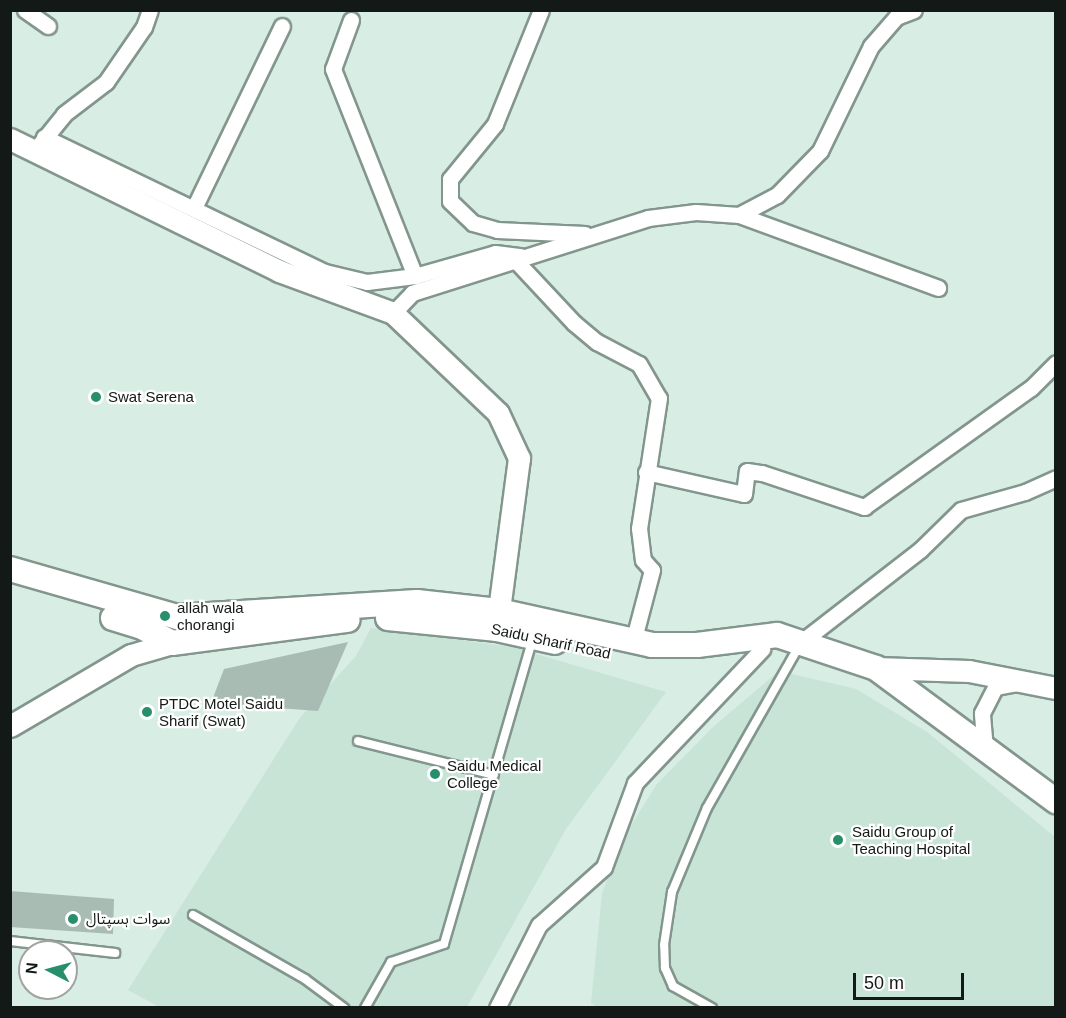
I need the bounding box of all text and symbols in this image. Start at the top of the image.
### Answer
place label: Swat Serena [108,388,194,406]
marker: Swat Serena [89,390,103,404]
place label: allah wala chorangi [177,598,244,633]
marker: allah wala chorangi [158,609,172,623]
street label: Saidu Sharif Road [490,620,612,662]
place label: PTDC Motel Saidu Sharif (Swat) [159,694,283,729]
marker: PTDC Motel Saidu Sharif (Swat) [140,705,154,719]
place label: Saidu Medical College [447,756,541,791]
marker: Saidu Medical College [428,767,442,781]
place label: Saidu Group of Teaching Hospital [852,822,970,857]
marker: Saidu Group of Teaching Hospital [829,831,847,849]
marker: سوات ہسپتال [64,910,82,928]
place label: سوات ہسپتال [86,910,170,928]
north arrow [18,940,78,1000]
scale bar [856,961,967,999]
text: N [23,962,41,975]
text: 50 m [864,973,904,993]

